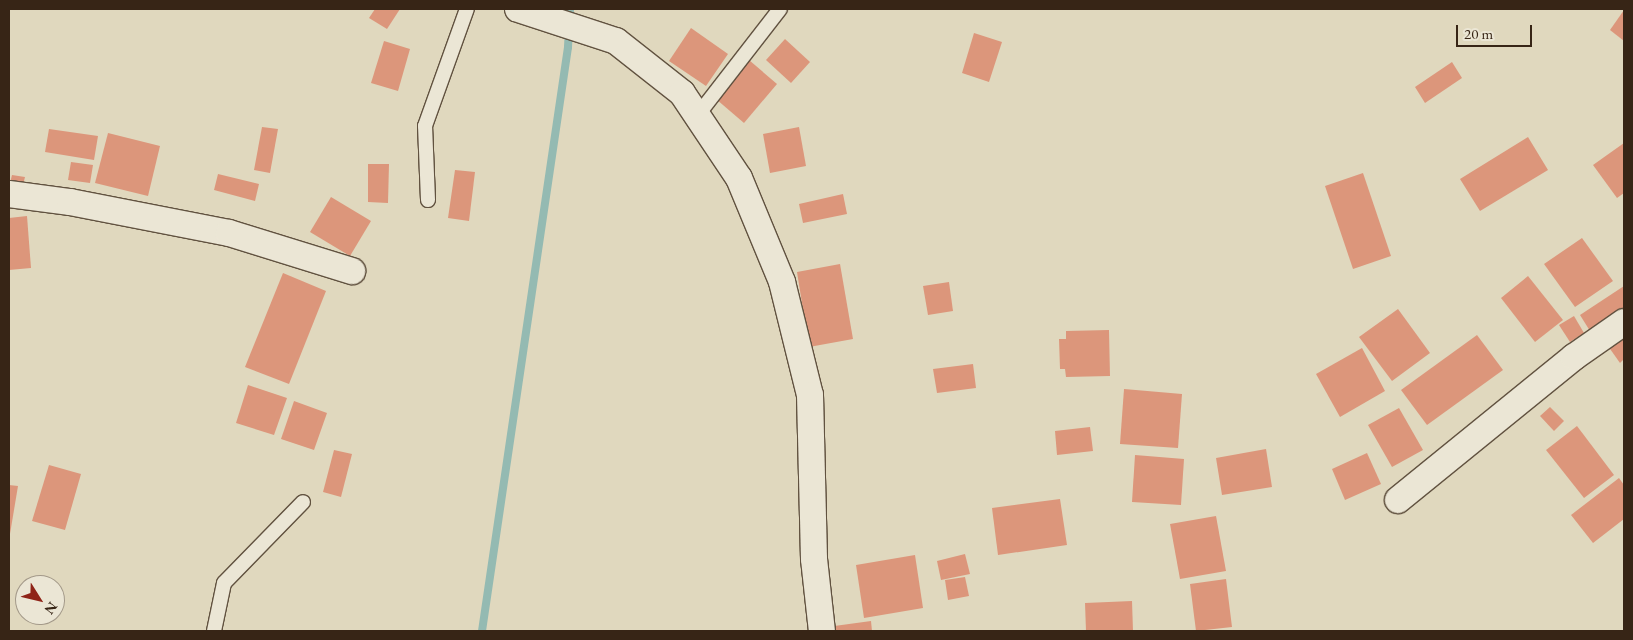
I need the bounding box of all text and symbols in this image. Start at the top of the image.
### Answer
scale bar [1458,15,1534,47]
text: 20 m [1464,24,1493,43]
north arrow [15,575,65,625]
text: N [41,598,62,618]

